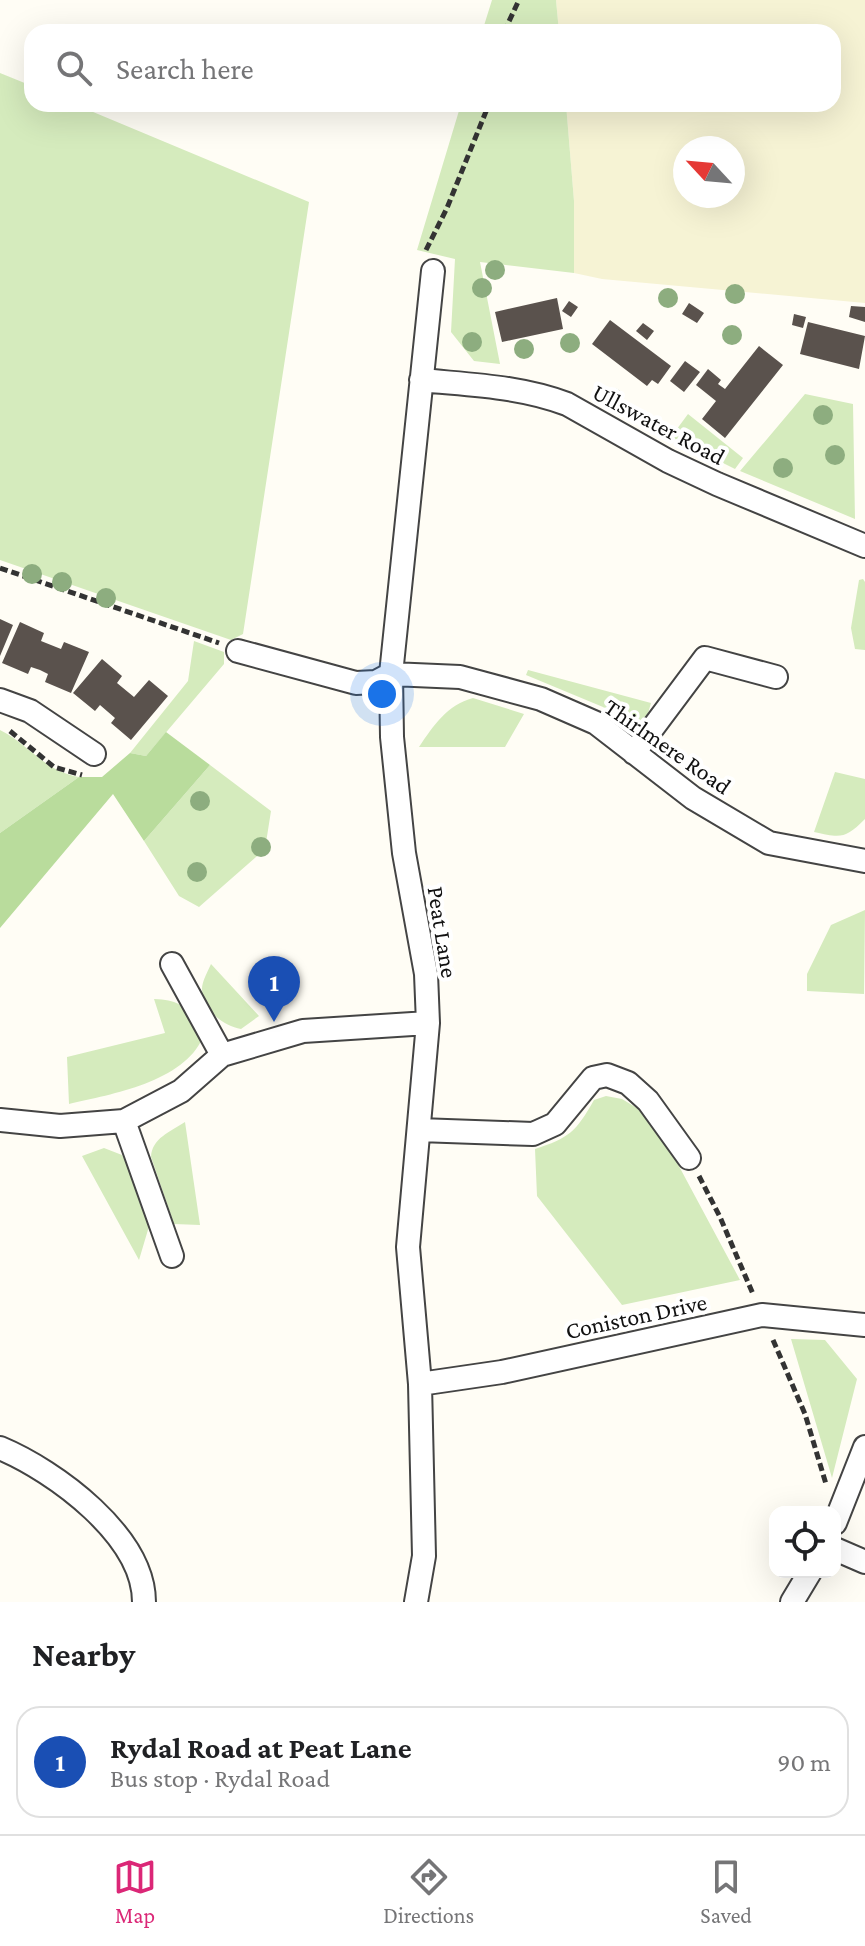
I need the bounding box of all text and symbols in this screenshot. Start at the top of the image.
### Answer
search box [24,24,841,112]
icon: search [52,46,96,90]
text: Search here [116,52,254,85]
north arrow [673,136,745,208]
street label: Ullswater Road [588,378,730,470]
your location [362,674,402,714]
street label: Thirlmere Road [599,692,737,800]
street label: Peat Lane [422,884,464,980]
pin: 1 [248,956,300,1022]
street label: Coniston Drive [563,1288,709,1344]
map controls [769,1506,841,1578]
button: locate [769,1506,841,1578]
text: Nearby [32,1636,135,1673]
text: Rydal Road at Peat Lane [110,1731,412,1764]
text: 1 [55,1748,65,1777]
text: 90 m [777,1748,831,1777]
text: Bus stop · Rydal Road [110,1764,330,1793]
tab: Map [113,1855,157,1928]
tab: Directions [383,1855,474,1928]
tab: Saved [700,1855,752,1928]

